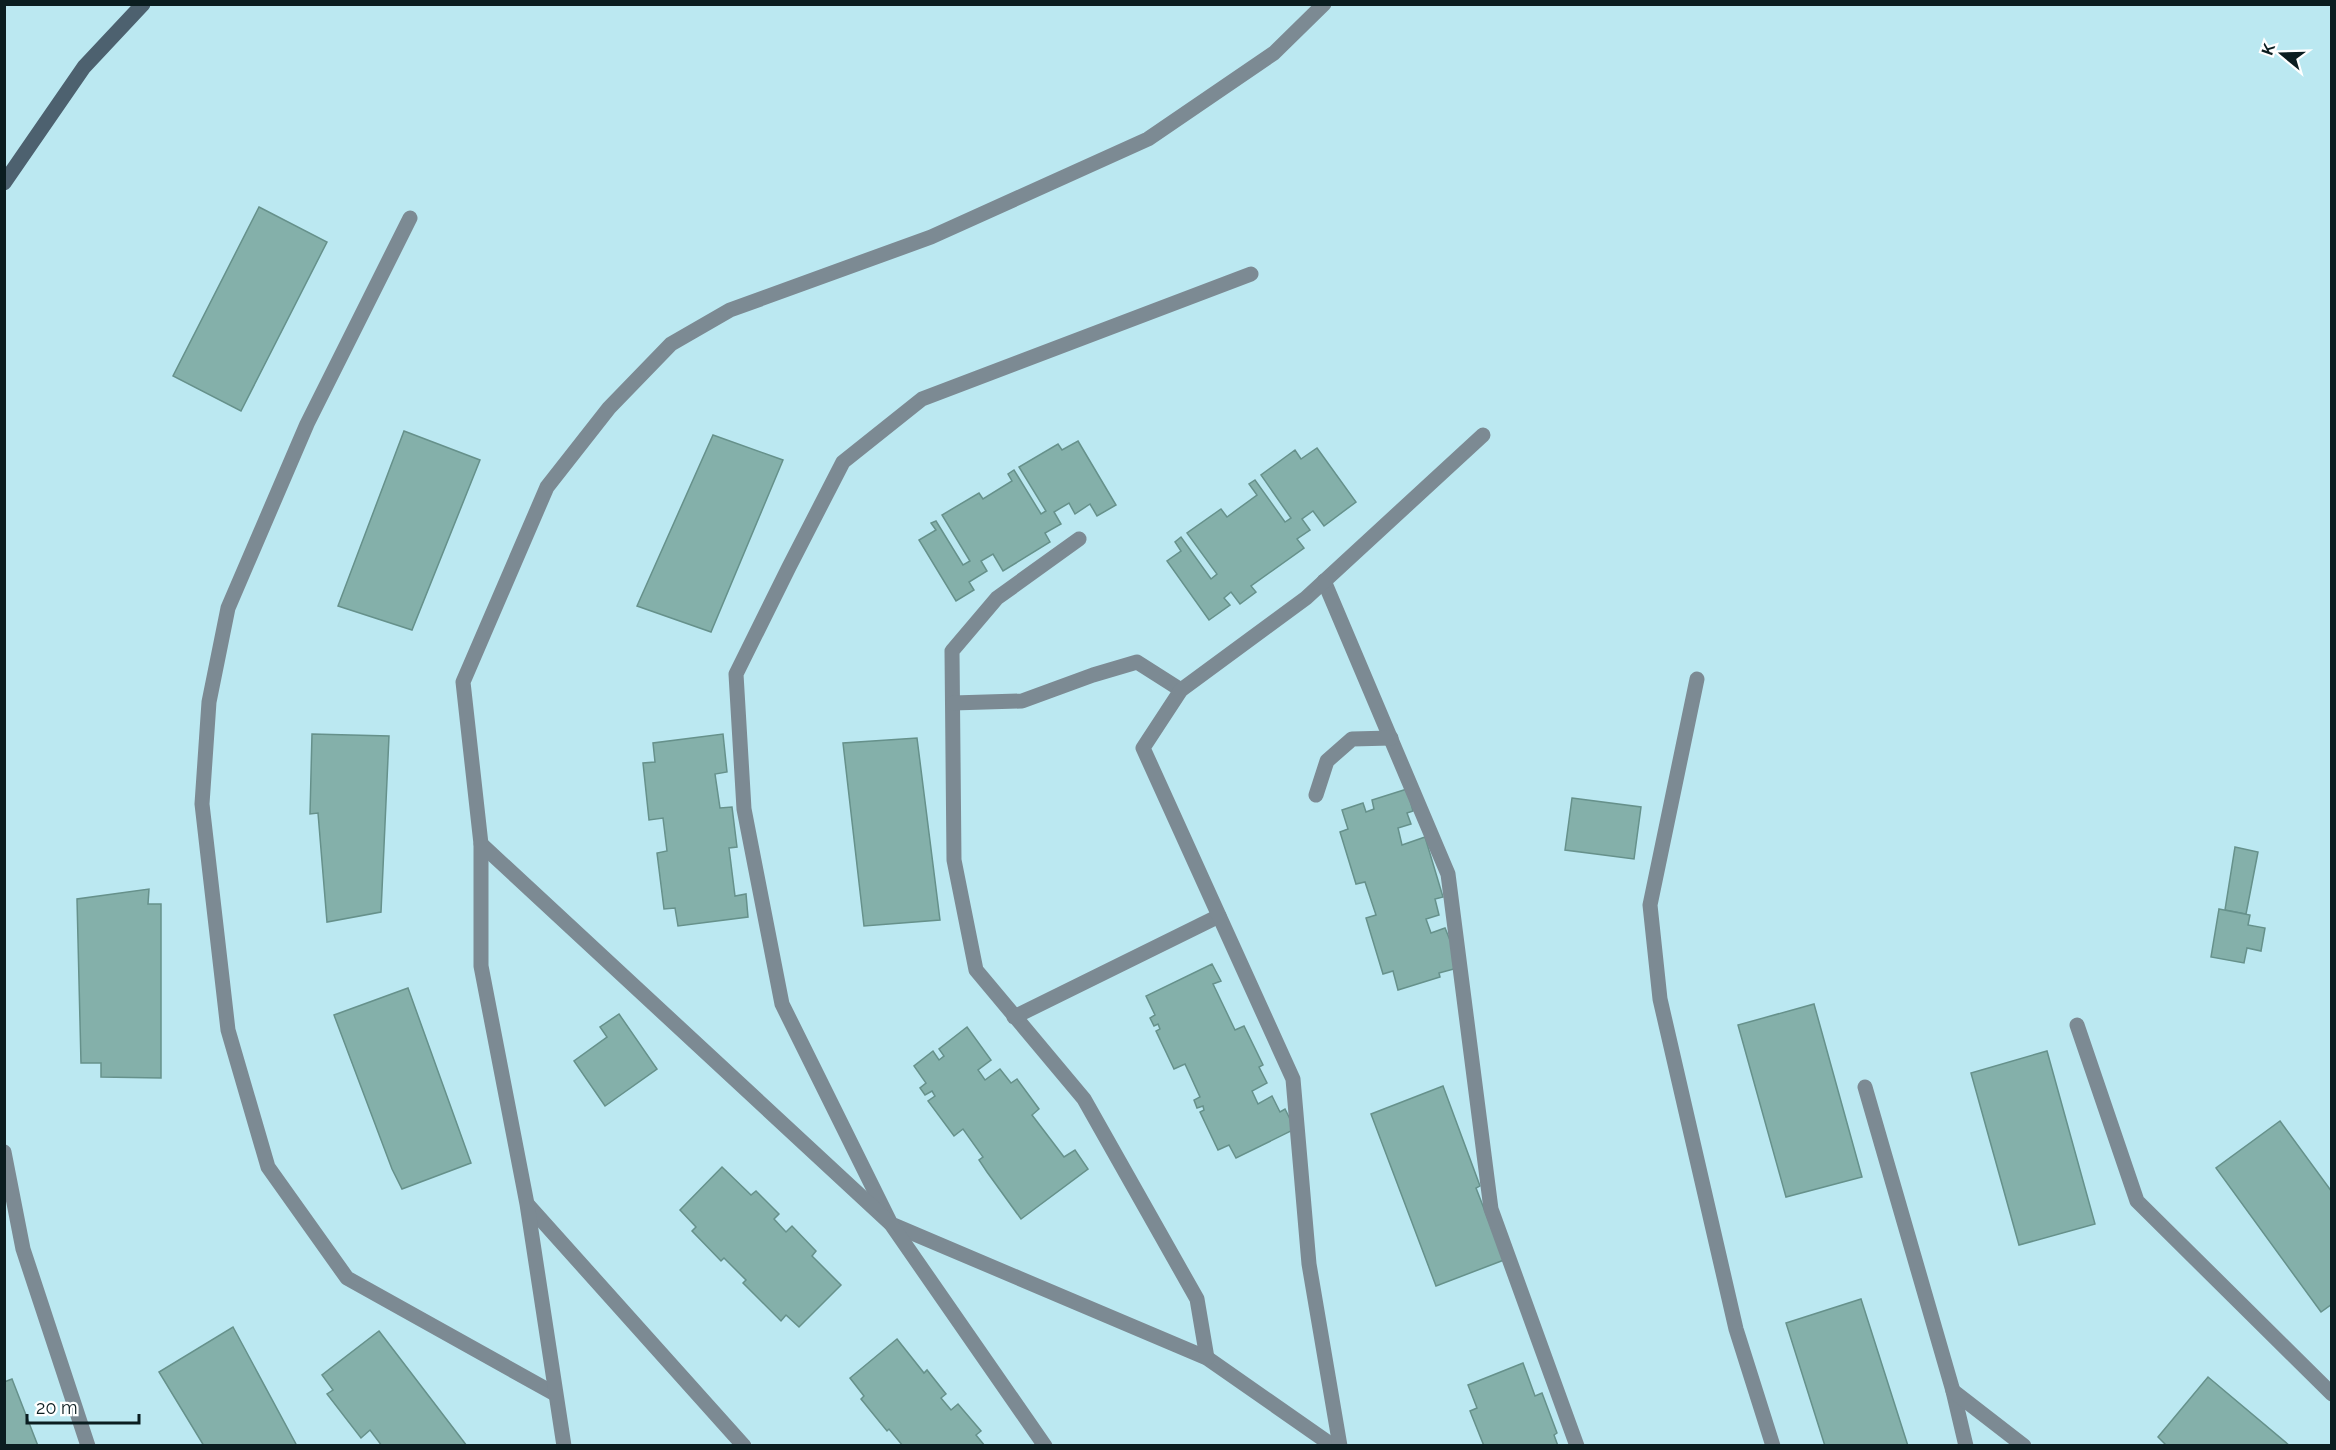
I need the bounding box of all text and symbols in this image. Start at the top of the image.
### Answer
north arrow [2252,24,2312,84]
text: K [2258,41,2279,57]
scale bar [27,1387,140,1425]
text: 20 m [36,1397,78,1418]

